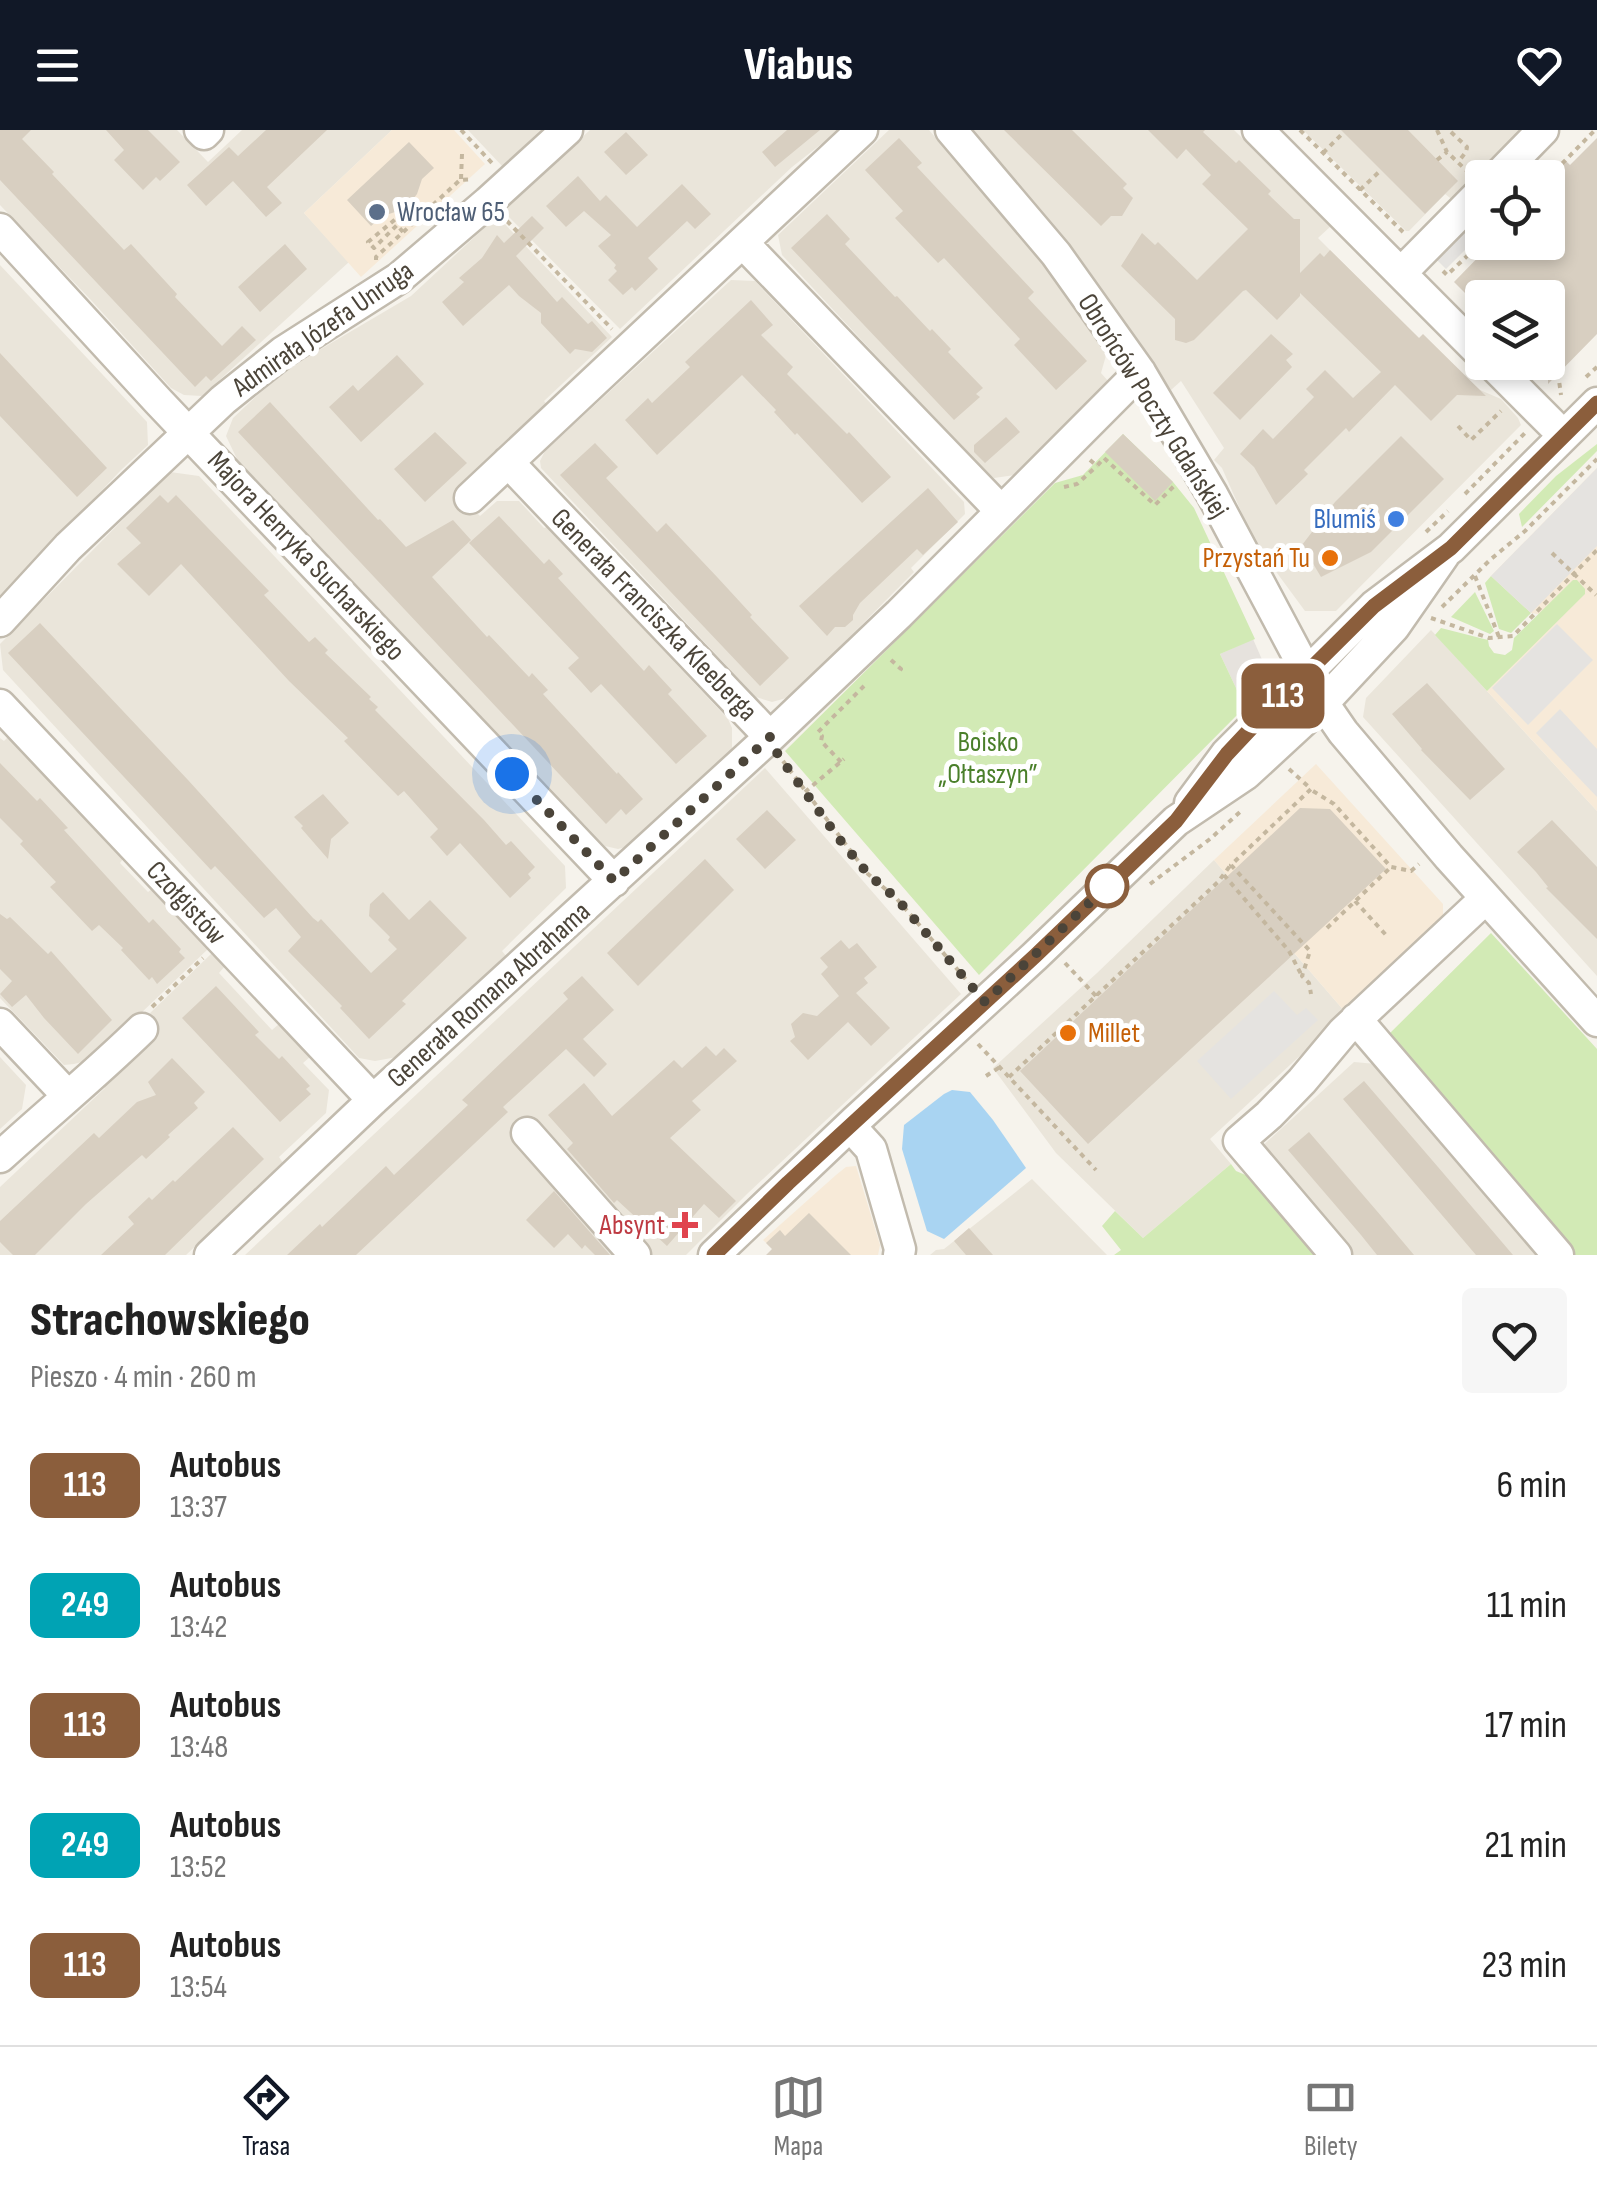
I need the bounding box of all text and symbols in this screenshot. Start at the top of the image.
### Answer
icon: menu [30,38,85,93]
text: Viabus [744,38,853,93]
icon: heart [1512,38,1567,93]
map controls [1465,160,1565,380]
button: locate [1465,160,1565,260]
place label: Wrocław 65 [397,196,505,229]
marker: Wrocław 65 [366,201,388,223]
street label: Admirała Józefa Unruga [225,254,420,404]
button: layers [1465,280,1565,380]
street label: Obrońców Poczty Gdańskiej [1071,288,1235,524]
street label: Majora Henryka Sucharskiego [200,444,412,668]
street label: Generała Franciszka Kleeberga [544,502,764,728]
place label: Blumiś [1313,503,1376,536]
marker: Blumiś [1385,508,1407,530]
place label: Przystań Tu [1202,542,1310,575]
marker: Przystań Tu [1319,547,1341,569]
line badge: 113 [1226,664,1340,728]
text: 113 [1261,675,1305,718]
park label: Boisko „Ołtaszyn” [938,726,1038,791]
your location [487,749,537,799]
street label: Czołgistów [139,854,233,952]
unlabelled marker [1086,865,1128,907]
street label: Generała Romana Abrahama [381,895,597,1095]
place label: Millet [1088,1017,1140,1050]
marker: Millet [1057,1022,1079,1044]
place label: Absynt [599,1209,665,1242]
marker: Absynt [674,1214,696,1236]
button: heart [1462,1288,1567,1393]
text: Strachowskiego [30,1292,310,1349]
text: Pieszo · 4 min · 260 m [30,1358,257,1397]
text: Autobus [170,1443,281,1488]
text: 6 min [1497,1463,1567,1508]
text: 113 [63,1464,107,1507]
text: 13:37 [170,1488,227,1527]
text: Autobus [170,1563,281,1608]
text: 11 min [1487,1583,1567,1628]
text: 249 [61,1584,109,1627]
text: 13:42 [170,1608,227,1647]
text: Autobus [170,1683,281,1728]
text: 17 min [1485,1703,1567,1748]
text: 113 [63,1704,107,1747]
text: 13:48 [170,1728,228,1767]
text: Autobus [170,1803,281,1848]
text: 21 min [1484,1823,1567,1868]
text: 249 [61,1824,109,1867]
text: 13:52 [170,1848,227,1887]
text: Autobus [170,1923,281,1968]
text: 23 min [1482,1943,1567,1988]
text: 113 [63,1944,107,1987]
text: 13:54 [170,1968,227,2007]
tab: Trasa [239,2070,294,2163]
tab: Mapa [771,2070,826,2163]
tab: Bilety [1303,2070,1358,2163]

